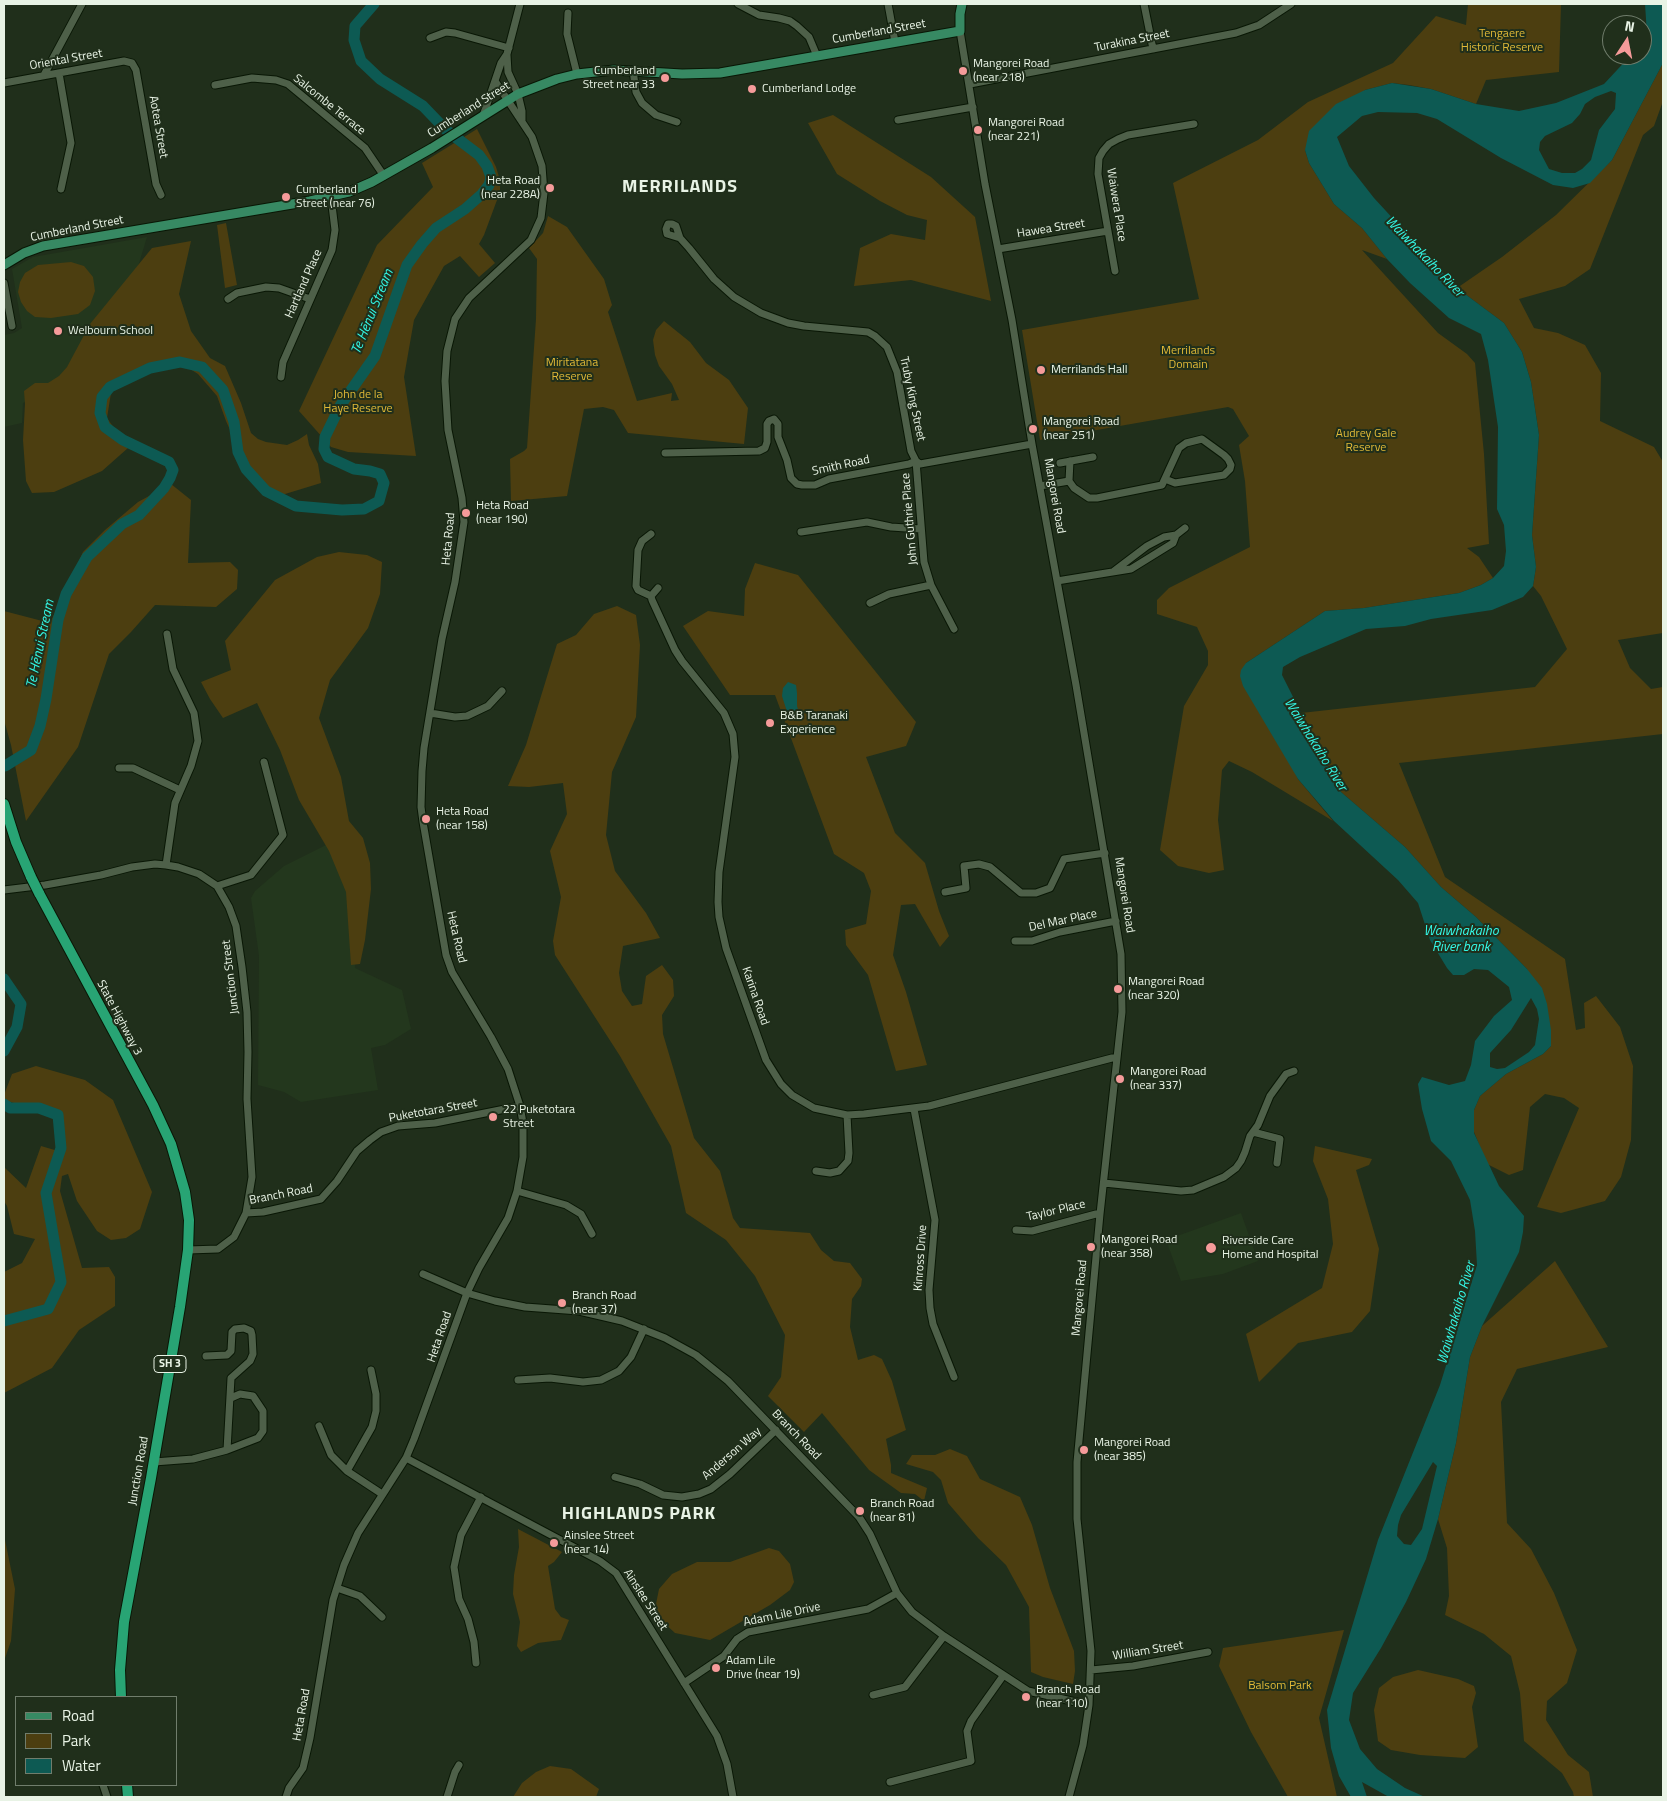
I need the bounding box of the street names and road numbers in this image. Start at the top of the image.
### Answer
street label: Cumberland Street [831,17,927,47]
street label: Turakina Street [1093,27,1171,55]
street label: Oriental Street [28,47,104,73]
street label: Salcombe Terrace [290,72,368,138]
street label: Cumberland Street [425,79,513,141]
street label: Aotea Street [145,95,171,159]
street label: Waiwera Place [1103,167,1129,243]
street label: Cumberland Street [29,213,125,245]
street label: Hawea Street [1016,217,1086,241]
street label: Hartland Place [282,247,326,321]
street label: Truby King Street [896,355,928,443]
street label: Smith Road [811,453,871,479]
street label: Mangorei Road [1040,457,1068,535]
street label: John Guthrie Place [899,472,921,566]
street label: Heta Road [440,512,458,566]
street label: Mangorei Road [1111,856,1137,934]
street label: Del Mar Place [1028,907,1098,935]
street label: Heta Road [443,910,469,964]
street label: Junction Street [219,939,243,1015]
street label: Karina Road [738,965,772,1027]
street label: State Highway 3 [93,978,145,1058]
street label: Puketotara Street [388,1096,478,1126]
street label: Branch Road [248,1182,314,1208]
street label: Taylor Place [1025,1197,1087,1225]
street label: Kinross Drive [912,1224,930,1292]
street label: Mangorei Road [1069,1259,1091,1337]
street label: Heta Road [425,1310,455,1364]
road number: SH 3 [154,1356,186,1372]
street label: Branch Road [768,1407,824,1463]
street label: Anderson Way [700,1425,764,1483]
street label: Junction Road [126,1435,152,1507]
street label: Ainslee Street [620,1567,670,1633]
street label: Adam Lile Drive [742,1600,822,1630]
street label: William Street [1112,1638,1184,1664]
street label: Heta Road [290,1688,314,1742]

